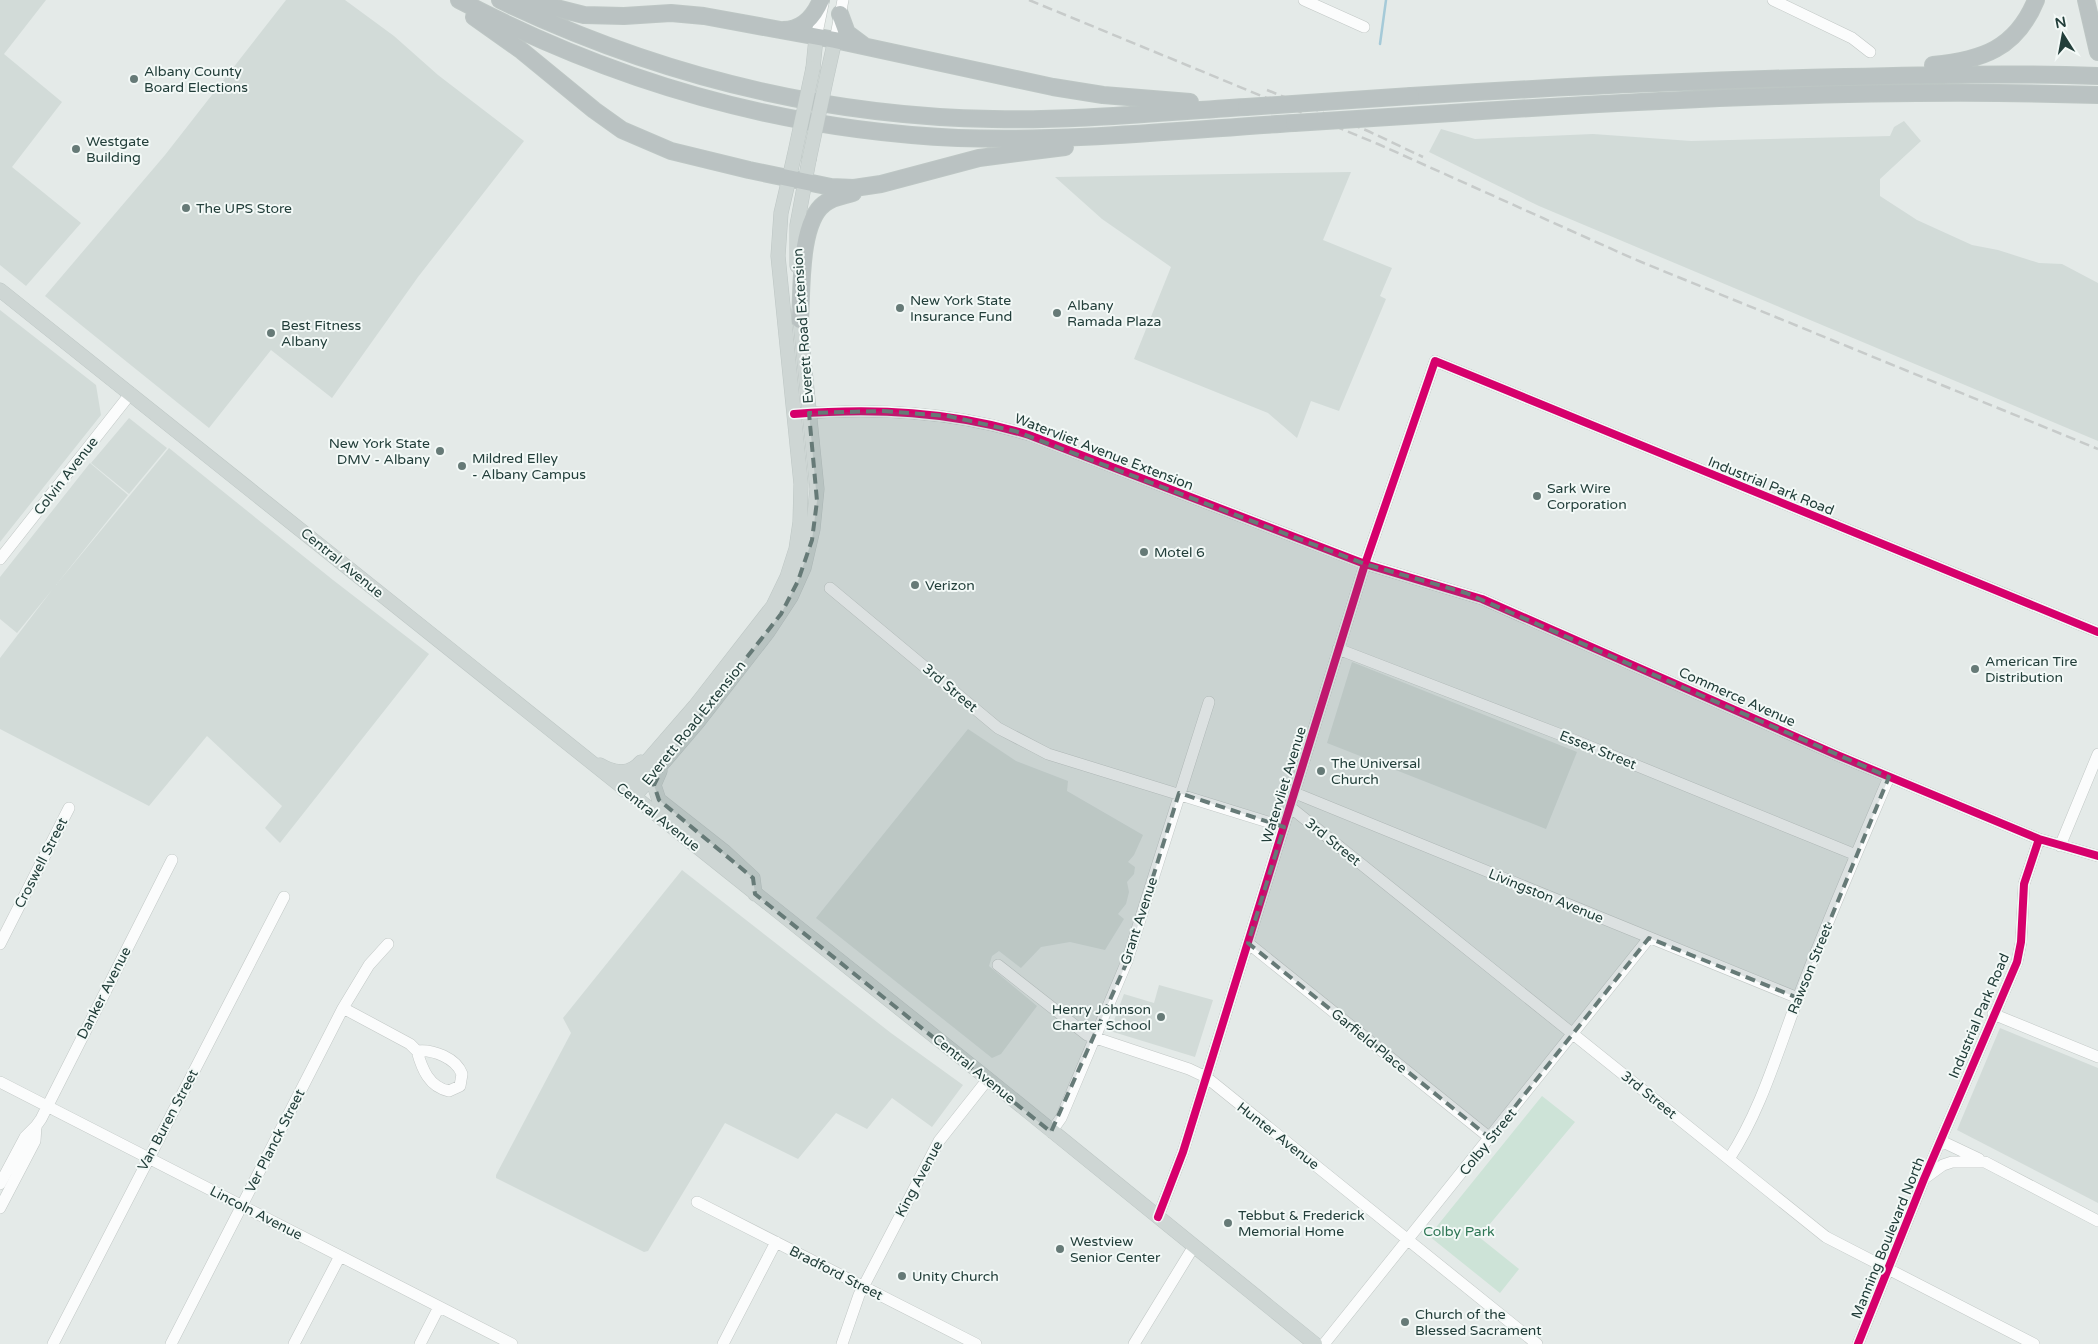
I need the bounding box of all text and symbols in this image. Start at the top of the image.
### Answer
north arrow [2038,10,2088,60]
text: N [2053,13,2068,32]
place label: Albany County Board Elections [144,63,248,96]
marker: Albany County Board Elections [128,73,140,85]
place label: Westgate Building [86,133,149,166]
marker: Westgate Building [70,143,82,155]
place label: The UPS Store [196,200,292,217]
marker: The UPS Store [180,202,192,214]
street label: Everett Road Extension [789,248,817,404]
place label: New York State Insurance Fund [910,292,1012,325]
place label: Albany Ramada Plaza [1067,297,1161,330]
marker: New York State Insurance Fund [894,302,906,314]
marker: Albany Ramada Plaza [1051,307,1063,319]
place label: Best Fitness Albany [281,317,362,350]
marker: Best Fitness Albany [265,327,277,339]
street label: Watervliet Avenue Extension [1012,410,1196,494]
street label: Colvin Avenue [30,433,102,519]
place label: New York State DMV - Albany [329,435,430,468]
marker: New York State DMV - Albany [434,445,446,457]
place label: Mildred Elley - Albany Campus [472,450,586,483]
street label: Industrial Park Road [1706,453,1836,519]
marker: Mildred Elley - Albany Campus [456,460,468,472]
place label: Sark Wire Corporation [1547,480,1627,513]
marker: Sark Wire Corporation [1531,490,1543,502]
street label: Central Avenue [297,524,387,602]
place label: Motel 6 [1154,544,1205,561]
marker: Motel 6 [1138,546,1150,558]
place label: Verizon [925,577,975,594]
marker: Verizon [909,579,921,591]
place label: American Tire Distribution [1985,653,2078,686]
street label: Everett Road Extension [638,657,750,789]
street label: 3rd Street [919,660,981,716]
marker: American Tire Distribution [1969,663,1981,675]
street label: Commerce Avenue [1676,664,1798,730]
street label: Watervliet Avenue [1258,724,1310,845]
street label: Essex Street [1557,727,1640,773]
place label: The Universal Church [1331,755,1421,788]
marker: The Universal Church [1315,765,1327,777]
street label: Central Avenue [613,779,703,855]
street label: Croswell Street [11,814,71,911]
street label: 3rd Street [1302,814,1365,870]
street label: Livingston Avenue [1486,865,1606,927]
street label: Grant Avenue [1117,875,1161,967]
street label: Rawson Street [1784,921,1836,1017]
street label: Danker Avenue [73,944,135,1042]
street label: Industrial Park Road [1945,951,2013,1081]
place label: Henry Johnson Charter School [1052,1001,1151,1034]
street label: Garfield Place [1328,1005,1410,1077]
marker: Henry Johnson Charter School [1155,1011,1167,1023]
street label: Central Avenue [929,1030,1019,1108]
street label: Van Buren Street [134,1066,202,1174]
street label: 3rd Street [1618,1067,1681,1123]
street label: Ver Planck Street [242,1086,309,1196]
street label: Hunter Avenue [1234,1099,1323,1173]
street label: Colby Street [1456,1105,1521,1179]
street label: King Avenue [892,1138,946,1220]
street label: Manning Boulevard North [1848,1155,1928,1321]
street label: Lincoln Avenue [207,1182,305,1244]
place label: Tebbut & Frederick Memorial Home [1238,1207,1365,1240]
marker: Tebbut & Frederick Memorial Home [1222,1217,1234,1229]
park label: Colby Park [1423,1223,1495,1240]
place label: Westview Senior Center [1070,1233,1161,1266]
street label: Bradford Street [786,1242,886,1304]
marker: Westview Senior Center [1054,1243,1066,1255]
place label: Unity Church [912,1268,999,1285]
marker: Unity Church [896,1270,908,1282]
place label: Church of the Blessed Sacrament [1415,1306,1542,1339]
marker: Church of the Blessed Sacrament [1399,1316,1411,1328]

